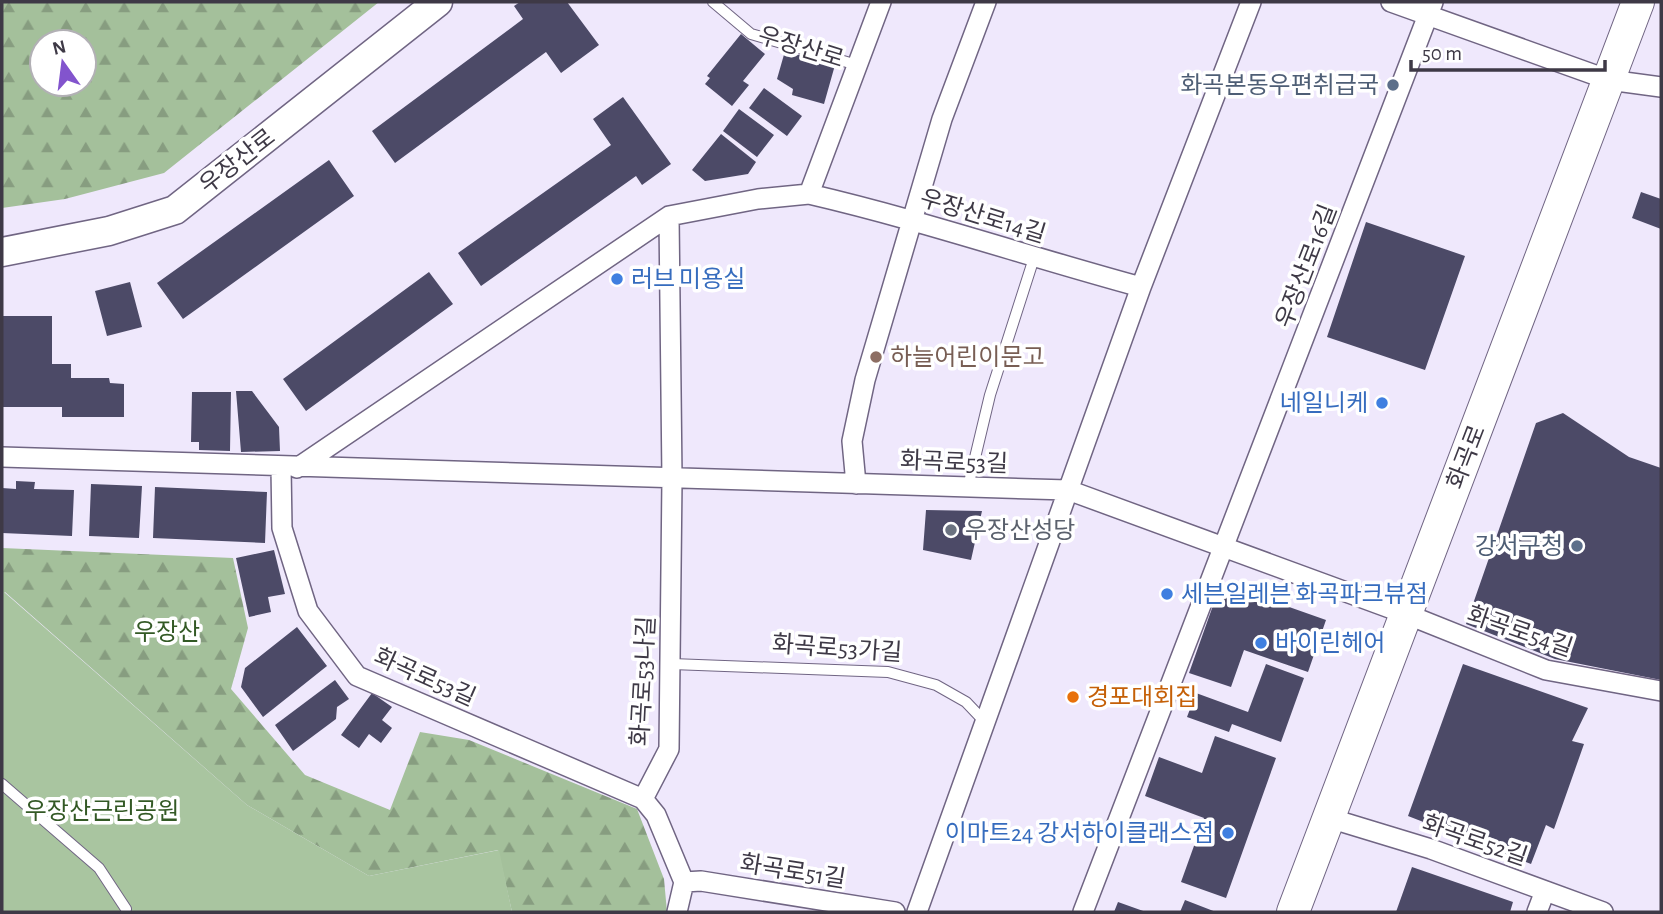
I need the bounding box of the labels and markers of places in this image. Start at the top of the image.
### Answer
place label: 화곡본동우편취급국 [1180,73,1379,98]
marker: 화곡본동우편취급국 [1385,77,1401,93]
place label: 러브 미용실 [631,267,745,292]
marker: 러브 미용실 [609,271,625,287]
place label: 하늘어린이문고 [890,345,1045,370]
marker: 하늘어린이문고 [868,349,884,365]
place label: 네일니케 [1280,391,1368,416]
marker: 네일니케 [1374,395,1390,411]
place label: 우장산성당 [965,517,1075,543]
marker: 우장산성당 [943,522,959,538]
place label: 강서구청 [1475,534,1563,559]
marker: 강서구청 [1569,538,1585,554]
place label: 세븐일레븐 화곡파크뷰점 [1181,581,1428,607]
marker: 세븐일레븐 화곡파크뷰점 [1159,586,1175,602]
place label: 바이린헤어 [1275,631,1385,656]
marker: 바이린헤어 [1253,635,1269,651]
place label: 경포대회집 [1087,685,1197,710]
marker: 경포대회집 [1065,689,1081,705]
place label: 이마트24 강서하이클래스점 [945,820,1214,846]
marker: 이마트24 강서하이클래스점 [1220,825,1236,841]

